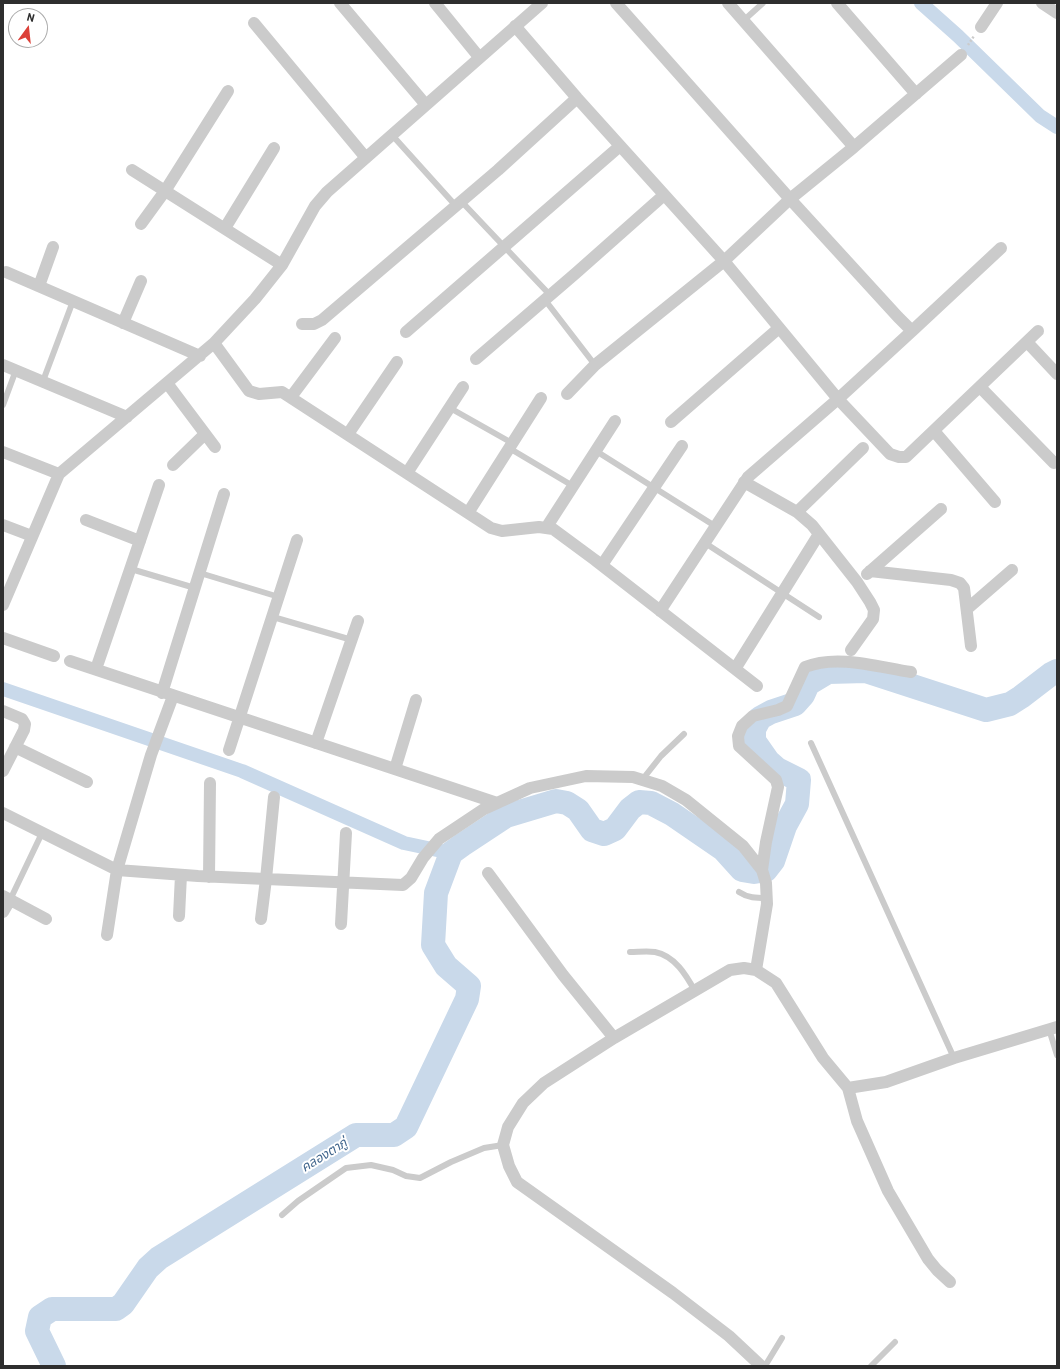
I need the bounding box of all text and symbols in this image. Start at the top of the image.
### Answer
north arrow [8,8,48,48]
text: N [26,10,36,24]
water label: คลองตาภู่ [298,1135,350,1175]

